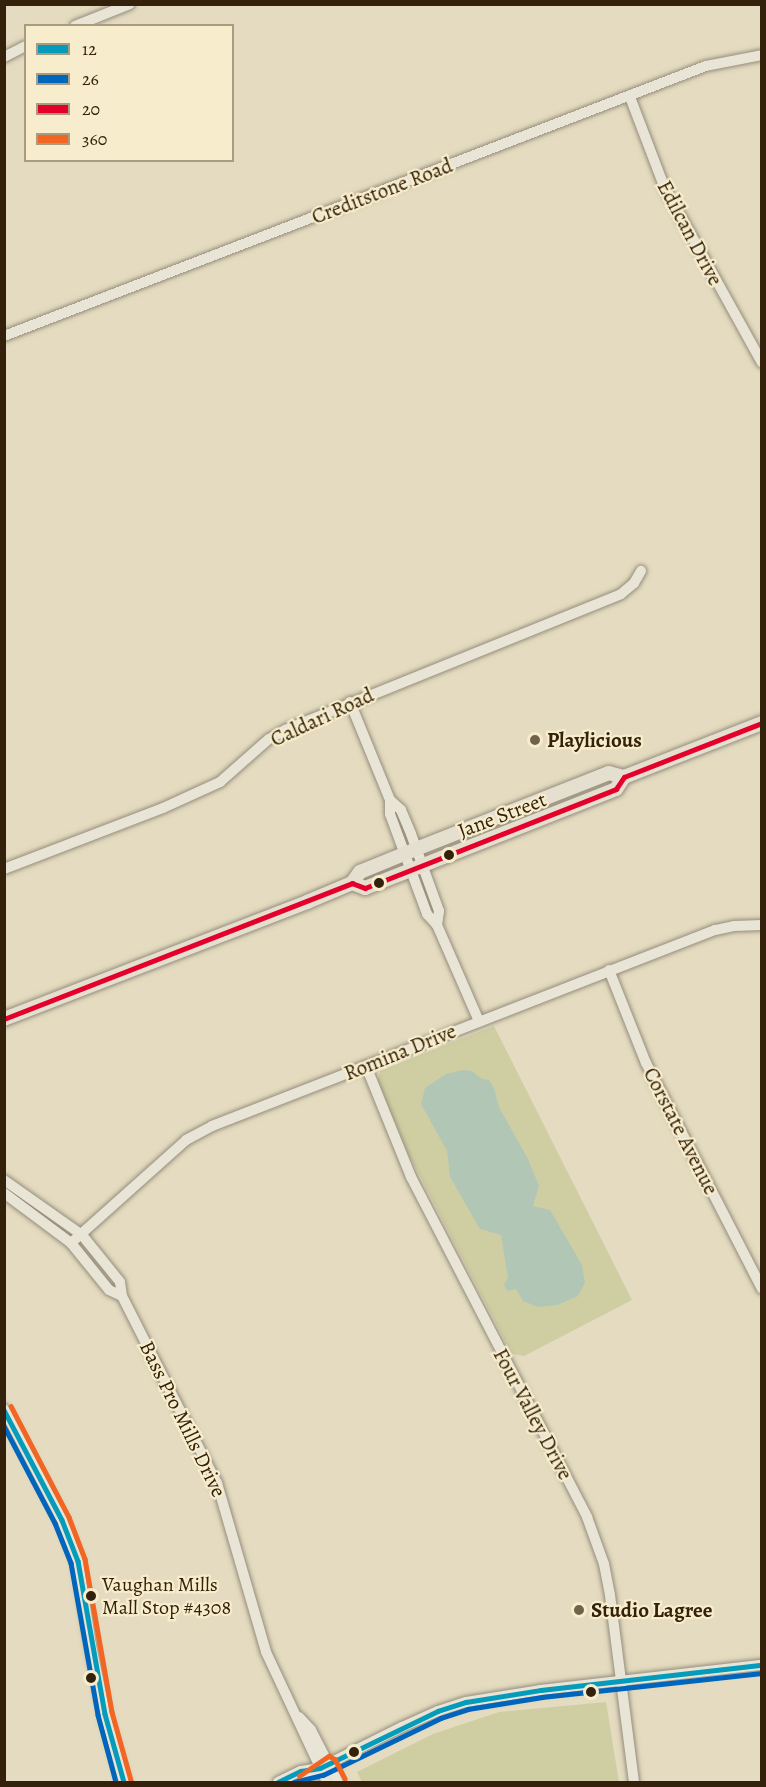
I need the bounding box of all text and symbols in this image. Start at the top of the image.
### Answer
legend [24,24,234,162]
text: 12 [82,37,97,61]
text: 26 [82,67,99,91]
text: 20 [82,97,100,121]
text: 360 [82,127,107,151]
street label: Creditstone Road [308,153,456,229]
street label: Edilcan Drive [652,176,728,290]
street label: Caldari Road [266,682,378,752]
place label: Playlicious [547,727,642,753]
marker: Playlicious [528,733,542,747]
street label: Jane Street [454,787,550,843]
unlabelled marker [443,849,455,861]
unlabelled marker [373,877,385,889]
street label: Romina Drive [340,1018,460,1086]
street label: Corstate Avenue [638,1063,724,1199]
street label: Bass Pro Mills Drive [134,1337,232,1501]
street label: Four Valley Drive [488,1344,578,1484]
place label: Vaughan Mills Mall Stop #4308 [102,1572,231,1619]
marker: Vaughan Mills Mall Stop #4308 [85,1590,97,1602]
place label: Studio Lagree [591,1597,712,1623]
marker: Studio Lagree [572,1603,586,1617]
unlabelled marker [85,1672,97,1684]
unlabelled marker [585,1686,597,1698]
unlabelled marker [348,1746,360,1758]

